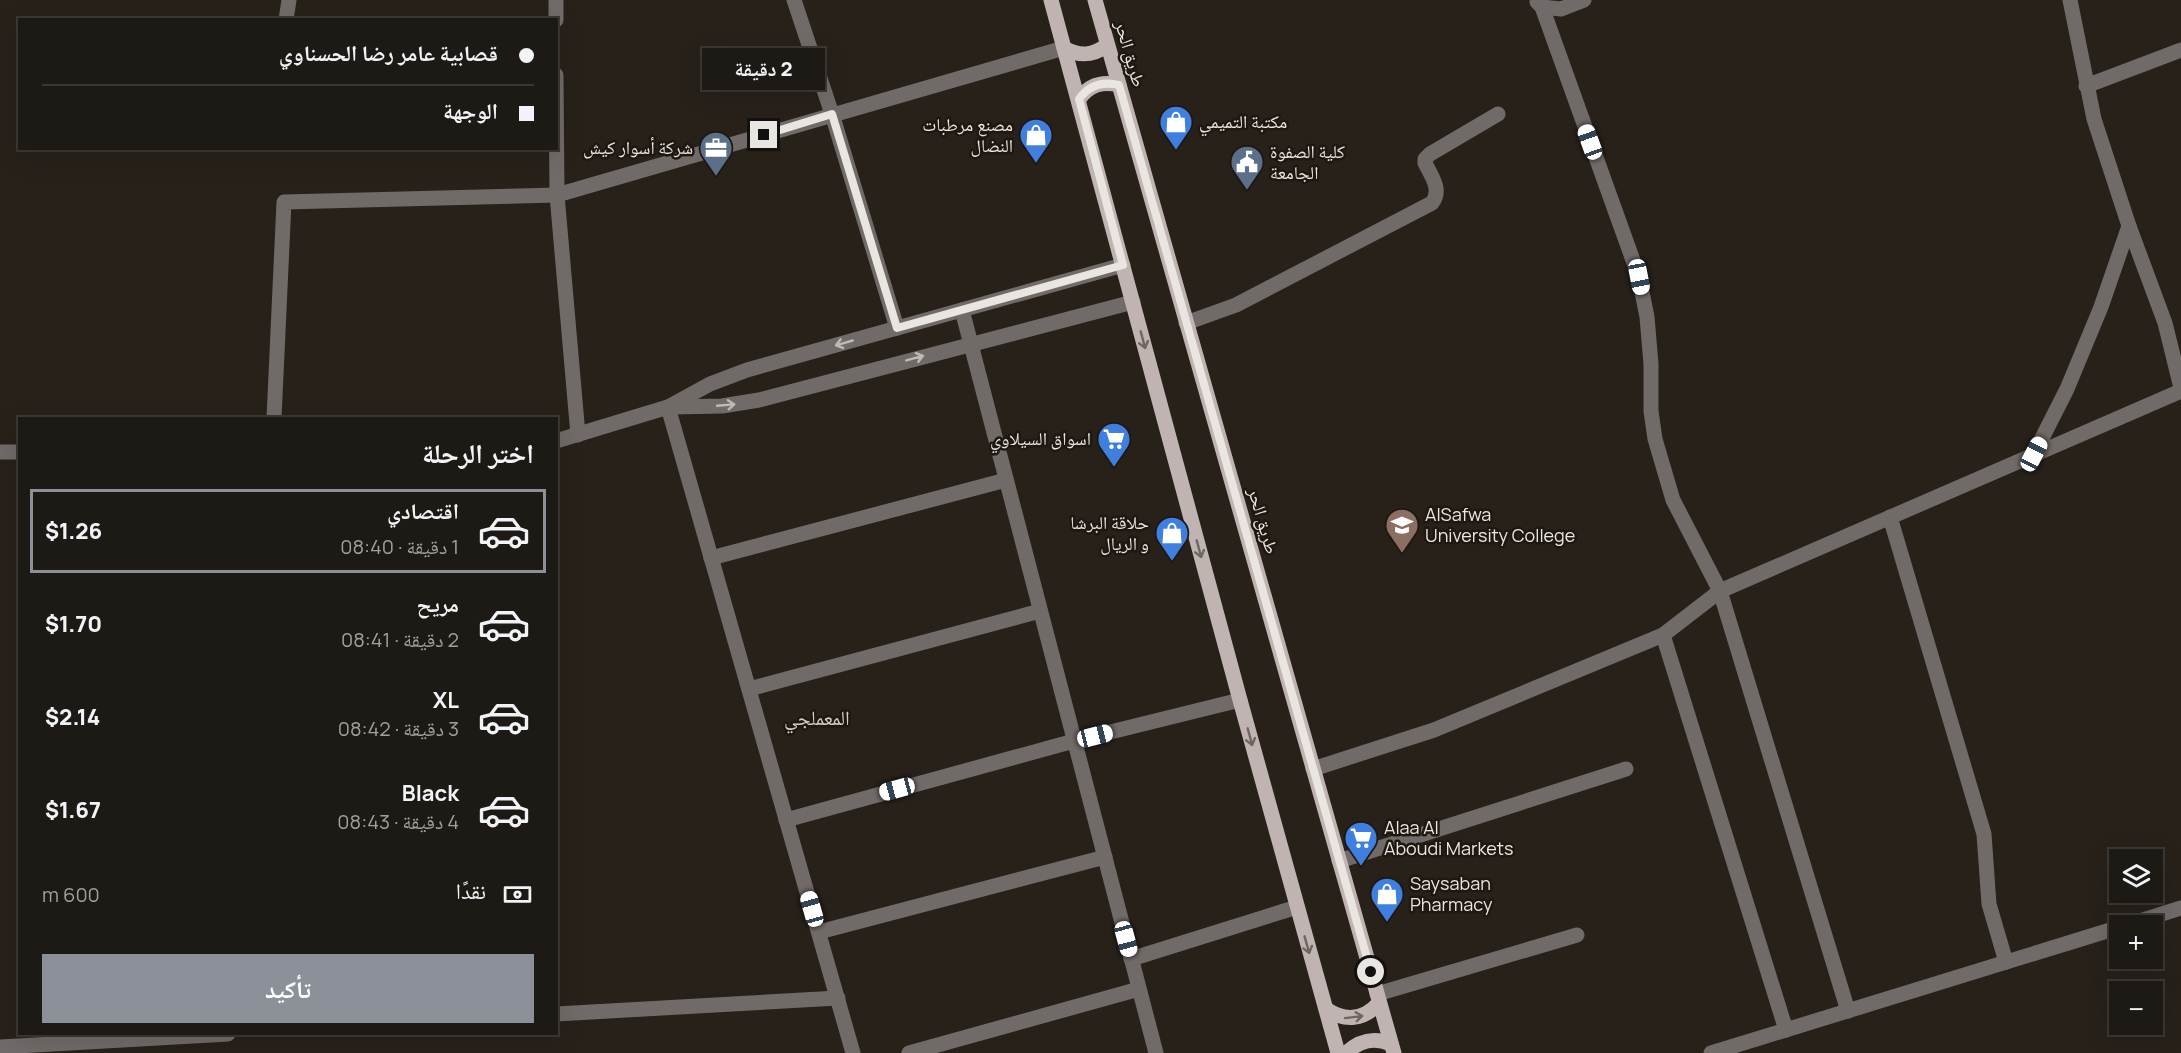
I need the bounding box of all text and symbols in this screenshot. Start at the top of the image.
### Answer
street label: طريق الحر [1110,17,1152,90]
text: قصابية عامر رضا الحسناوي [279,38,498,68]
callout: 2 دقيقة [702,48,825,90]
text: 2 دقيقة [734,55,793,82]
text: الوجهة [443,96,498,126]
shop icon: مكتبة التميمي [1158,104,1194,151]
place label: مكتبة التميمي [1199,109,1287,137]
place label: مصنع مرطبات النضال [922,112,1013,157]
shop icon: مصنع مرطبات النضال [1018,117,1054,164]
route end [750,121,777,148]
car [1575,122,1605,162]
office icon: شركة أسوار كيش [698,130,734,177]
place label: شركة أسوار كيش [583,135,693,159]
place label: كلية الصفوة الجامعة [1270,139,1345,184]
public building icon: كلية الصفوة الجامعة [1229,144,1265,191]
car [1627,258,1651,296]
one-way arrow [1138,330,1150,349]
one-way arrow [835,337,854,349]
one-way arrow [906,352,925,363]
one-way arrow [716,399,736,410]
supermarket icon: اسواق السيلاوي [1096,421,1132,468]
place label: اسواق السيلاوي [990,426,1091,454]
text: اختر الرحلة [422,434,534,471]
car [2018,434,2050,474]
street label: طريق الحر [1243,484,1285,557]
text: اقتصادي [387,496,459,526]
place label: AlSafwa University College [1425,502,1575,547]
icon: car [477,504,531,558]
school or university icon: AlSafwa University College [1384,507,1420,554]
place label: حلاقة البرشا و الريال [1070,510,1149,555]
shop icon: حلاقة البرشا و الريال [1154,515,1190,562]
text: $1.26 [45,516,102,546]
text: 1 دقيقة · 08:40 [340,533,459,560]
one-way arrow [1194,539,1205,558]
text: مريح [416,589,459,619]
icon: car [477,597,531,651]
text: $1.70 [45,609,102,639]
text: 2 دقيقة · 08:41 [341,626,459,653]
text: XL [433,685,459,715]
icon: car [477,690,531,744]
text: $2.14 [45,702,100,732]
district label: المعملجي [784,704,850,734]
text: 3 دقيقة · 08:42 [338,715,459,742]
car [1075,723,1115,749]
one-way arrow [1244,727,1256,746]
car [877,776,917,802]
text: Black [402,778,459,808]
icon: car [477,783,531,837]
text: $1.67 [45,795,101,825]
text: 4 دقيقة · 08:43 [337,808,459,835]
place label: Alaa Al Aboudi Markets [1384,815,1513,860]
supermarket icon: Alaa Al Aboudi Markets [1343,820,1379,867]
map controls [2109,849,2163,1035]
button: layers [2109,849,2163,903]
place label: Saysaban Pharmacy [1410,871,1493,916]
text: نقدًا [456,876,486,906]
shop icon: Saysaban Pharmacy [1369,876,1405,923]
icon: cash [501,878,534,911]
text: 600 m [42,881,100,908]
car [798,889,826,929]
button: + [2109,915,2163,969]
car [1113,919,1139,959]
one-way arrow [1302,935,1313,954]
button: تأكيد [42,954,534,1023]
route start [1357,958,1384,985]
button: − [2109,981,2163,1035]
one-way arrow [1343,1011,1363,1022]

